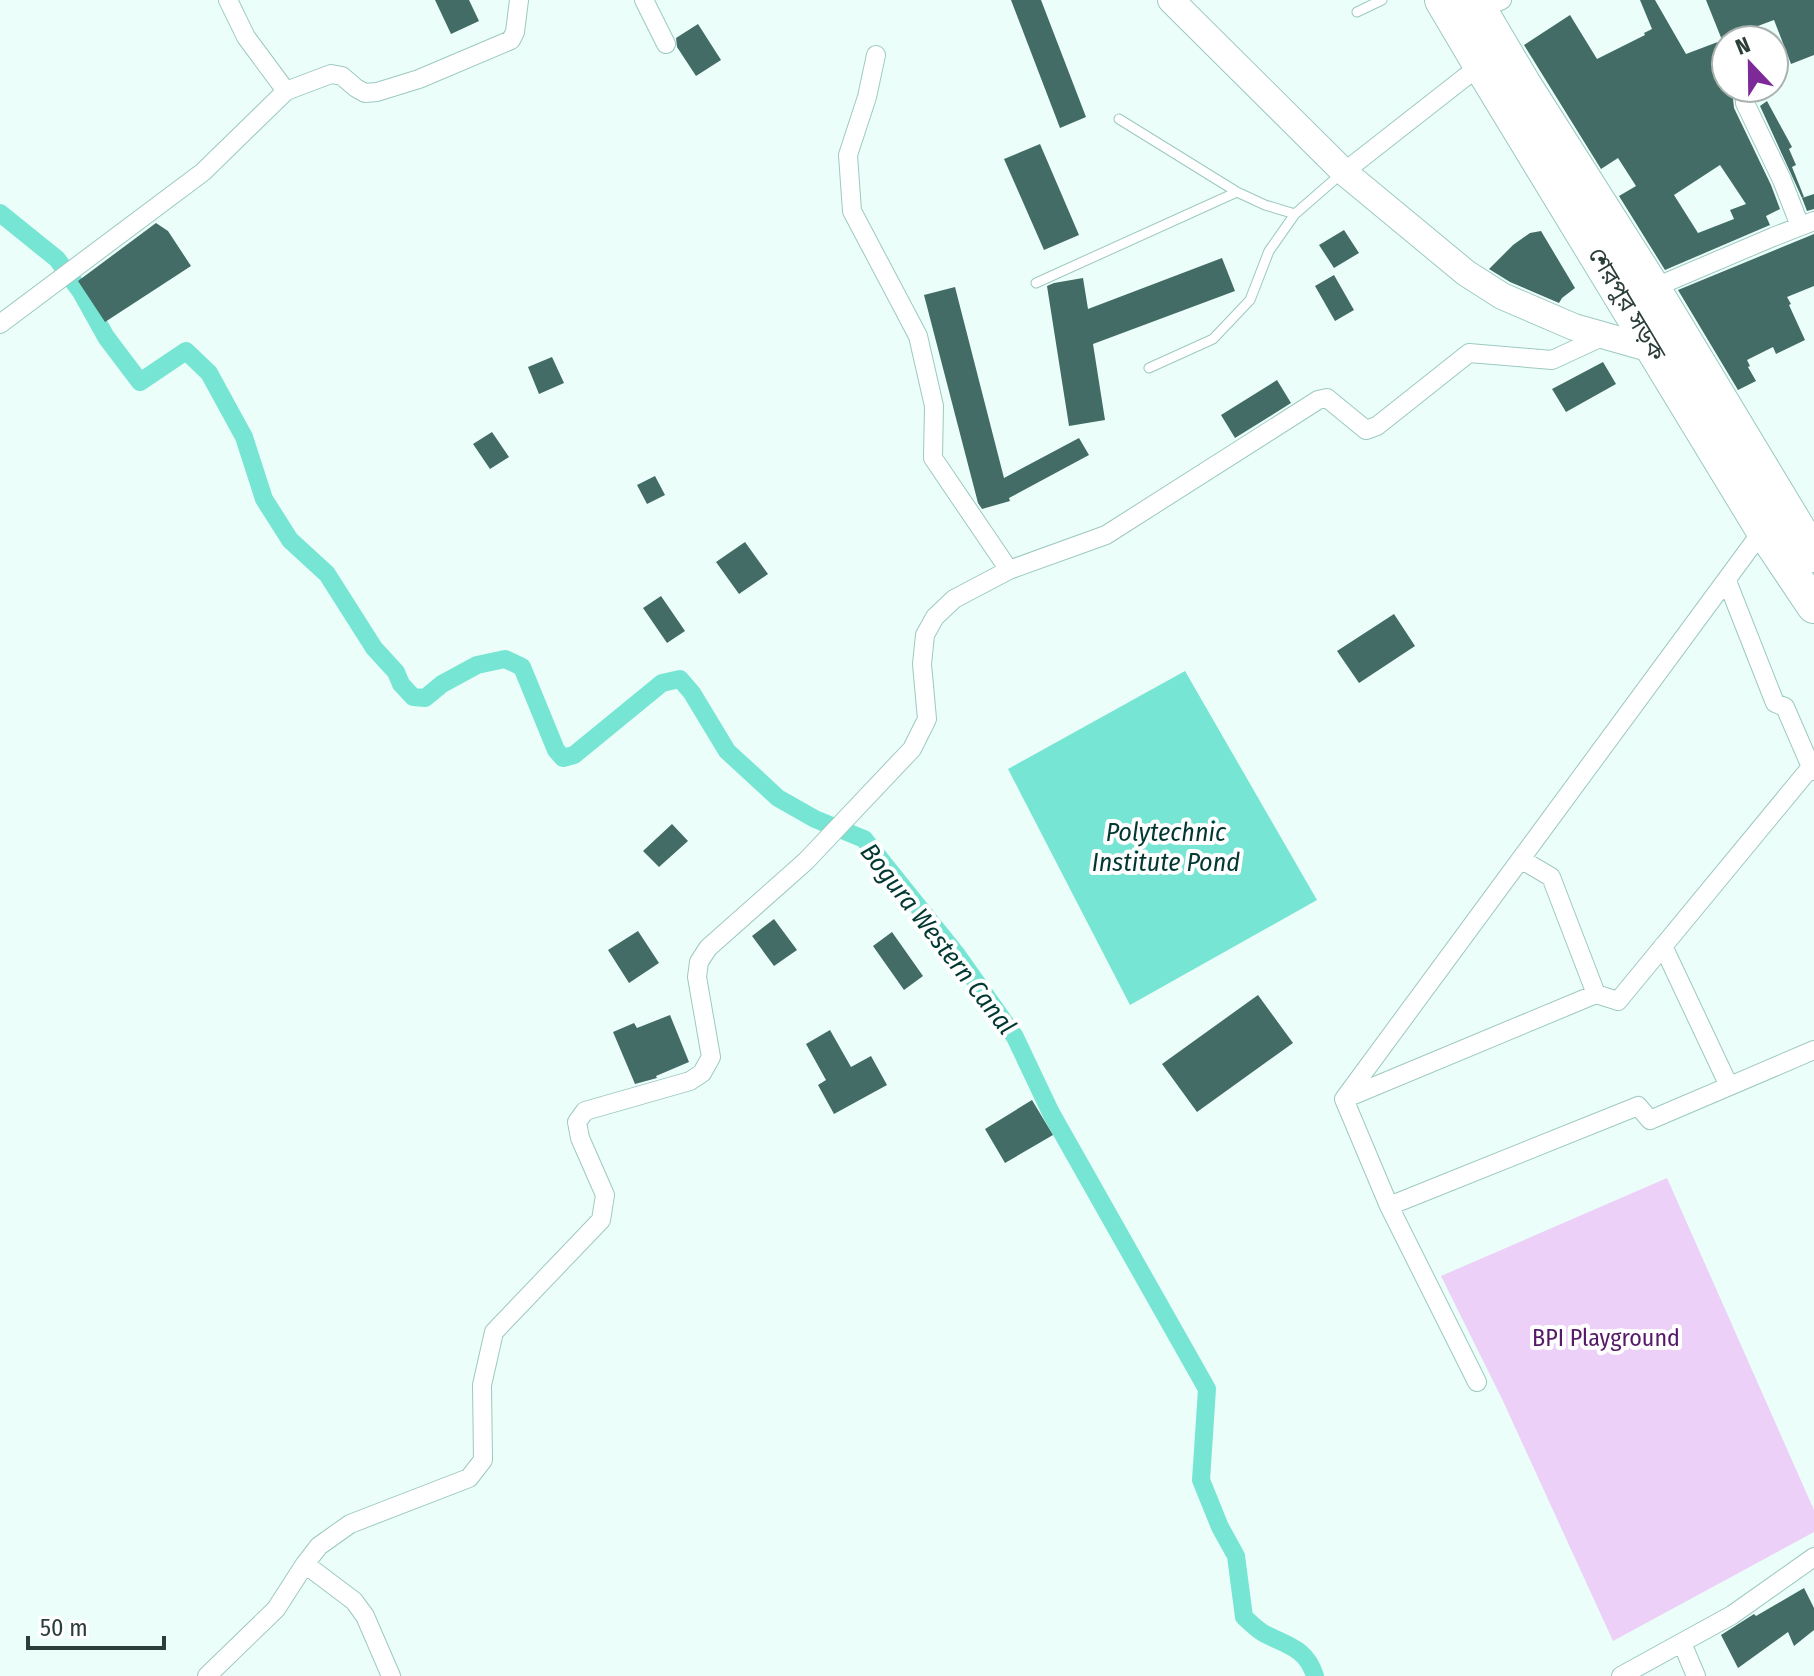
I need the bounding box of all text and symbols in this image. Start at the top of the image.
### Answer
north arrow [1710,24,1790,104]
text: N [1732,31,1754,61]
street label: শেরপুর সড়ক [1582,242,1672,366]
water label: Polytechnic Institute Pond [1092,817,1240,878]
water label: Bogura Western Canal [854,837,1022,1041]
park label: BPI Playground [1532,1324,1680,1352]
scale bar [28,1600,164,1650]
text: 50 m [40,1614,88,1642]

